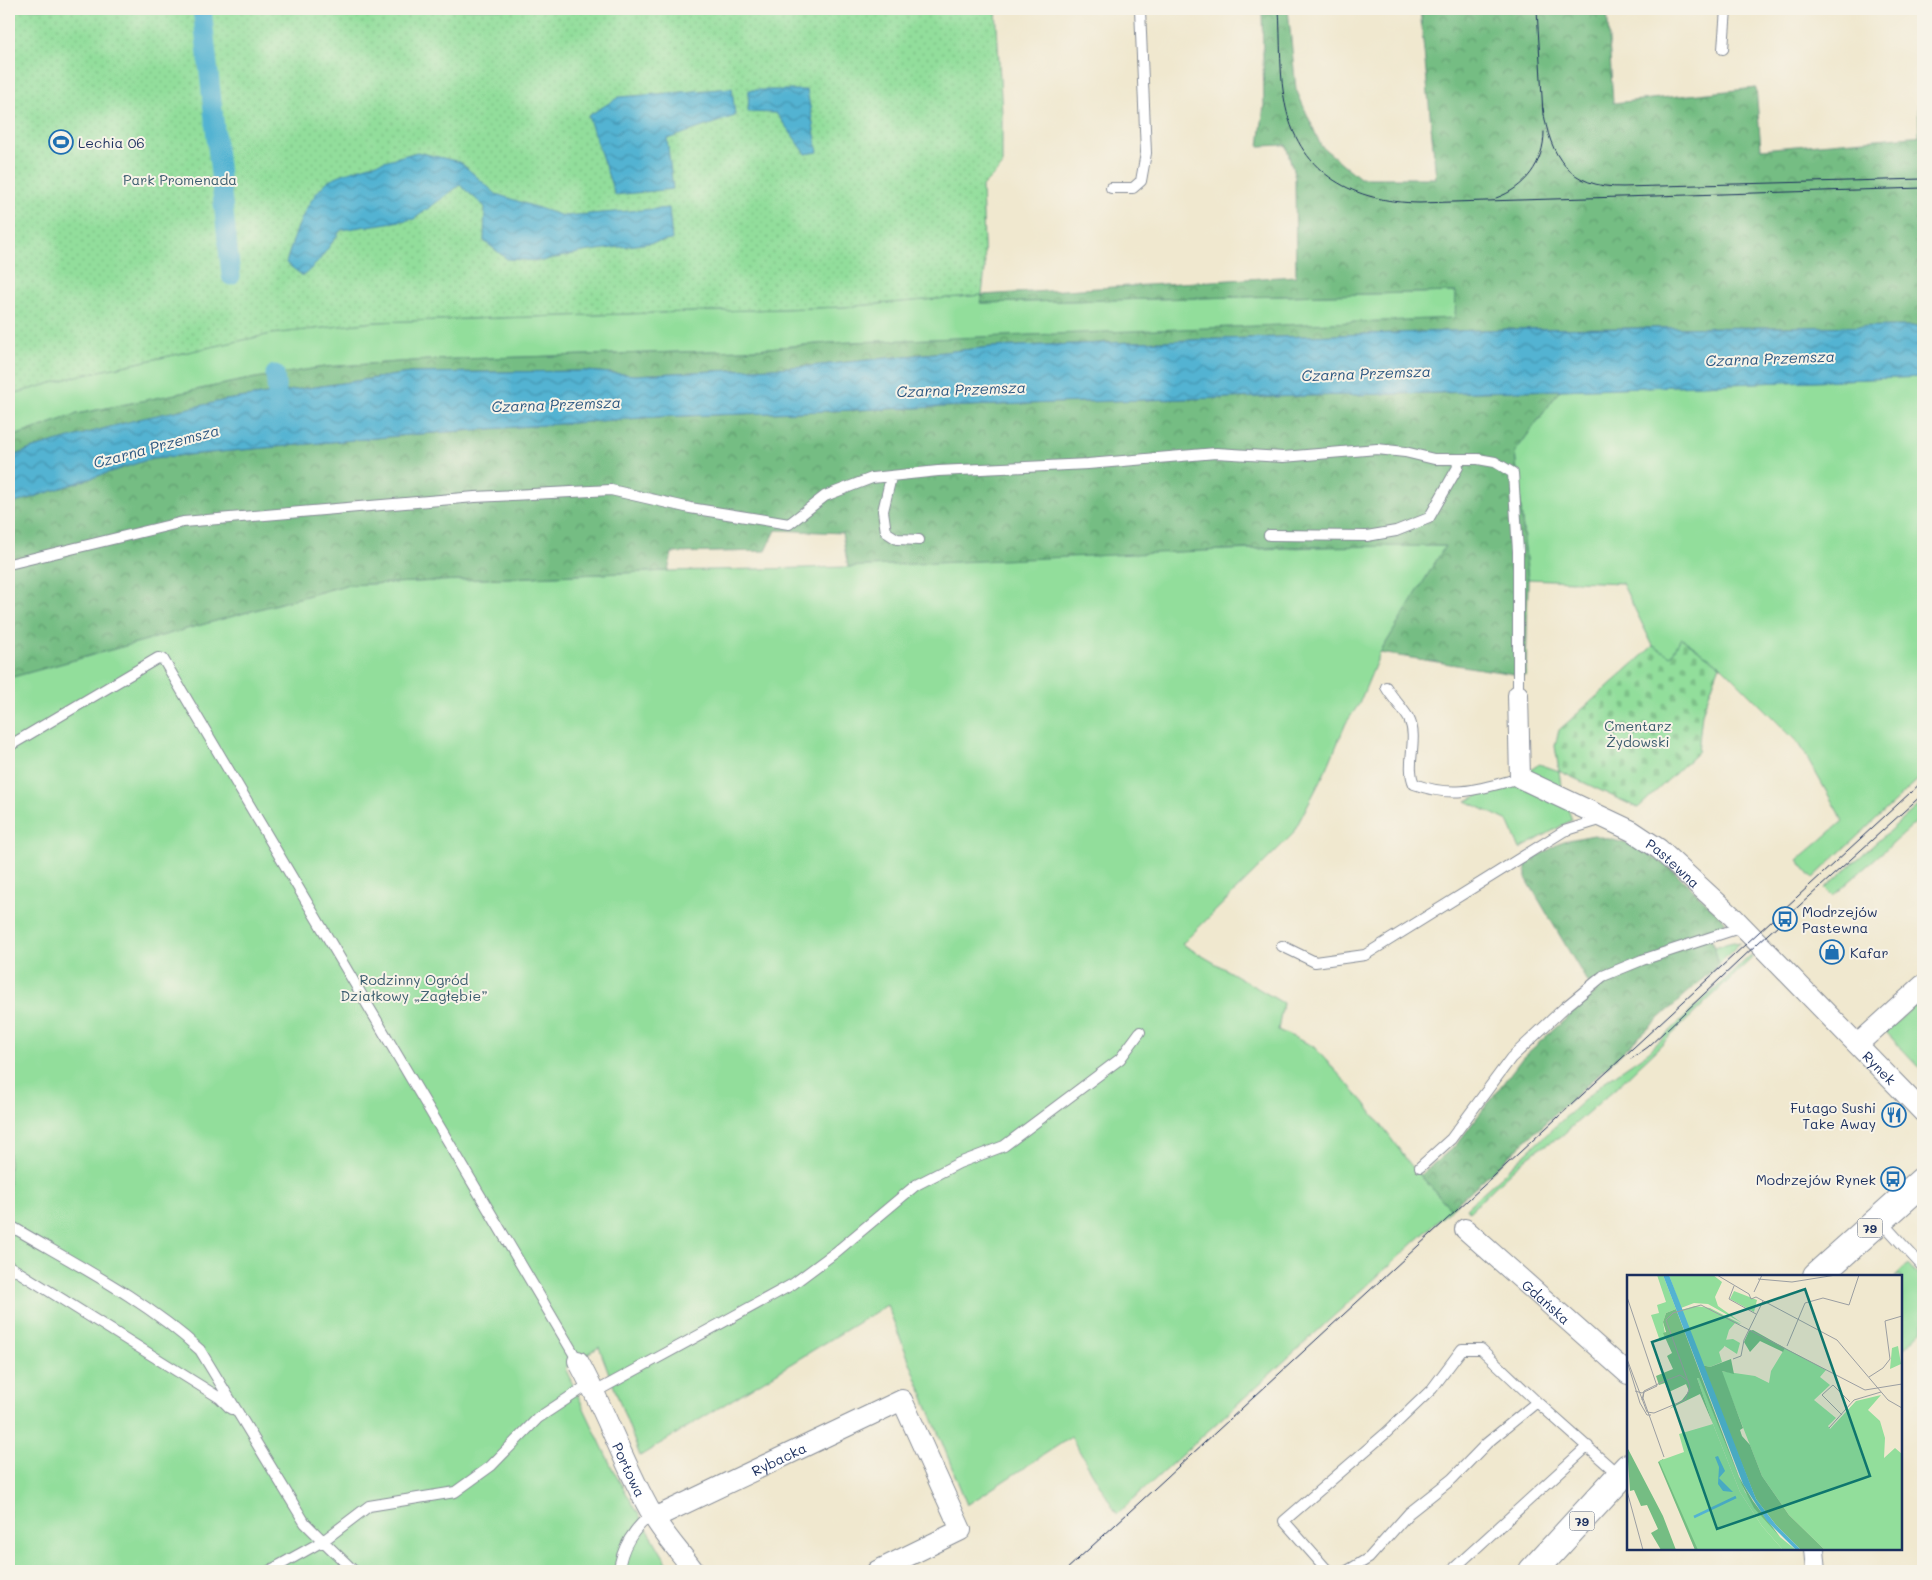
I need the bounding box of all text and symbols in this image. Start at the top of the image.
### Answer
sports icon: Lechia 06 [48,129,74,155]
place label: Lechia 06 [78,133,145,152]
park label: Park Promenada [123,170,237,189]
water label: Czarna Przemsza [1705,346,1835,370]
water label: Czarna Przemsza [1301,361,1431,385]
water label: Czarna Przemsza [896,377,1026,401]
water label: Czarna Przemsza [491,392,621,416]
water label: Czarna Przemsza [91,420,221,472]
park label: Cmentarz Żydowski [1604,716,1672,751]
street label: Pastewna [1642,834,1704,892]
place label: Modrzejów Pastewna [1802,902,1878,937]
bus stop icon: Modrzejów Pastewna [1772,906,1798,932]
shop icon: Kafar [1819,939,1845,965]
place label: Kafar [1850,943,1888,962]
park label: Rodzinny Ogród Działkowy „Zagłębie” [340,970,488,1005]
street label: Rynek [1859,1046,1900,1089]
place label: Futago Sushi Take Away [1790,1098,1876,1133]
restaurant icon: Futago Sushi Take Away [1881,1102,1907,1128]
bus stop icon: Modrzejów Rynek [1880,1166,1906,1192]
place label: Modrzejów Rynek [1756,1170,1876,1189]
road number: 79 [1858,1218,1882,1238]
street label: Gdańska [1518,1275,1575,1328]
inset map [1627,1275,1902,1550]
street label: Rybacka [748,1438,809,1480]
street label: Portowa [608,1439,650,1500]
road number: 79 [1570,1512,1594,1530]

